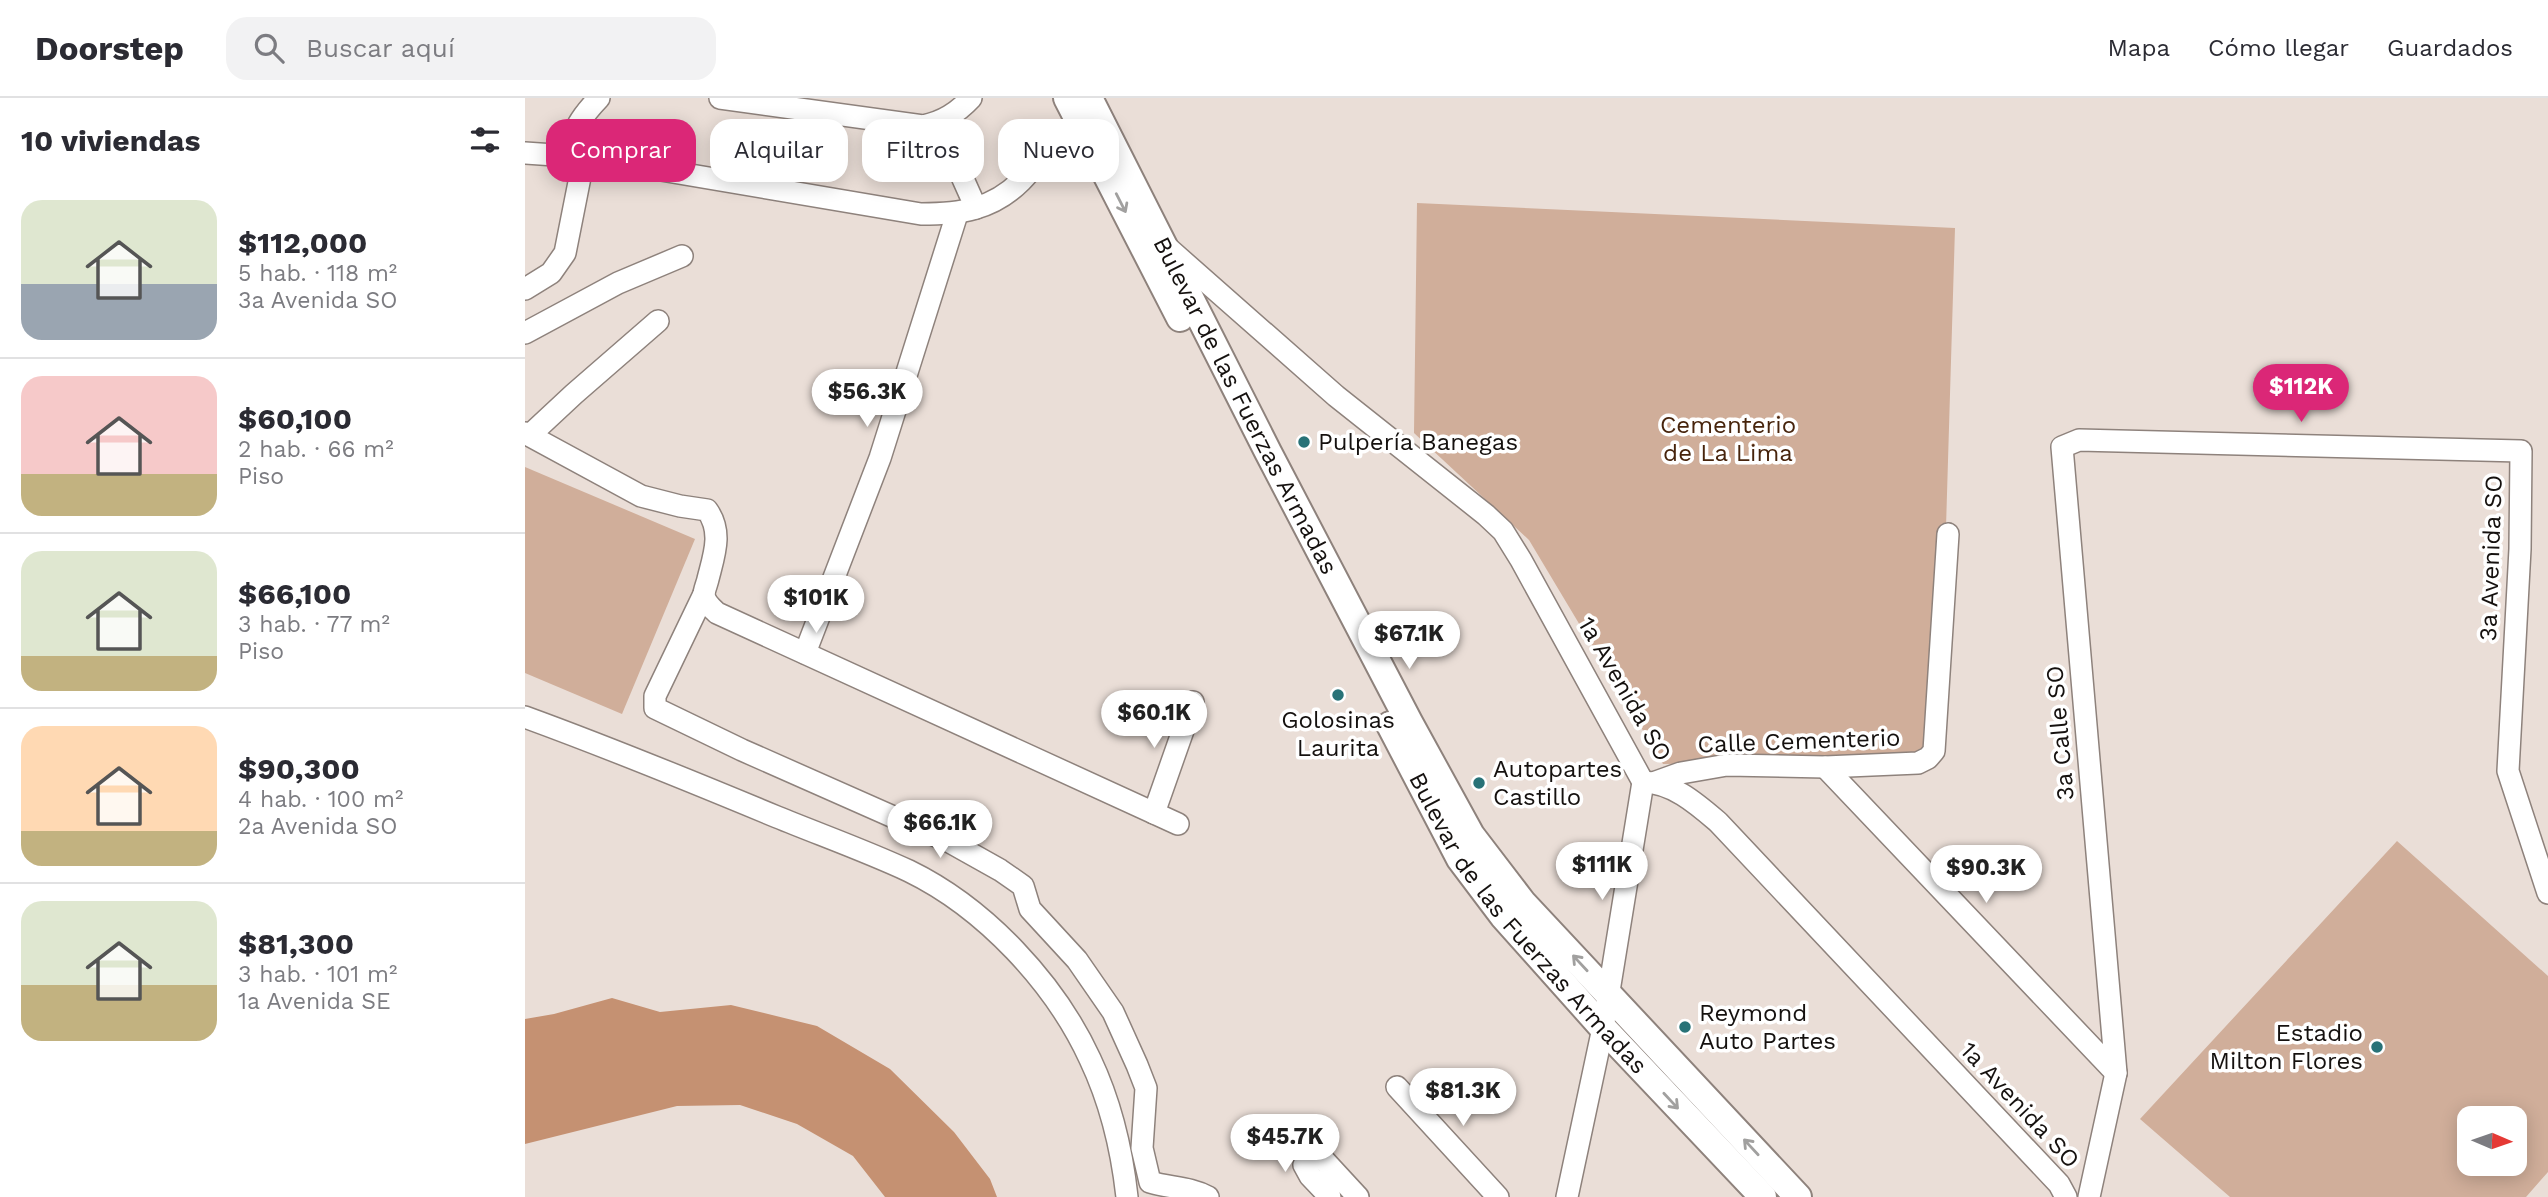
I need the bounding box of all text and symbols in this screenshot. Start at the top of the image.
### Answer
search box [226,17,716,80]
text: Doorstep [35,29,184,68]
icon: search [250,29,288,67]
text: Buscar aquí [306,33,455,63]
text: Mapa [2108,34,2170,62]
text: Cómo llegar [2208,34,2349,62]
text: Guardados [2387,34,2513,62]
chip: Comprar [546,119,696,182]
chip: Alquilar [710,119,848,182]
chip: Filtros [862,119,984,182]
chip: Nuevo [998,119,1119,182]
icon: filters [466,121,504,159]
text: 10 viviendas [21,123,200,158]
one-way arrow [1114,192,1128,212]
text: $112,000 [238,225,367,260]
icon: home [77,228,161,312]
street label: Bulevar de las Fuerzas Armadas [1148,232,1343,579]
text: 5 hab. · 118 m² [238,260,397,287]
text: 3a Avenida SO [238,287,398,314]
pin: $112K [2252,364,2350,424]
pin: $56.3K [810,370,924,429]
text: $112K [2269,373,2333,400]
text: $56.3K [828,378,906,405]
text: $60,100 [238,401,352,436]
icon: home [77,404,161,488]
park label: Cementerio de La Lima [1660,411,1796,467]
place label: Pulpería Banegas [1318,428,1518,456]
marker: Pulpería Banegas [1296,434,1312,450]
text: 2 hab. · 66 m² [238,436,394,463]
text: Piso [238,463,284,490]
street label: 3a Avenida SO [2474,474,2508,642]
pin: $101K [767,575,865,635]
text: $66,100 [238,576,351,611]
icon: home [77,579,161,663]
text: $101K [783,584,849,611]
text: 3 hab. · 77 m² [238,611,390,638]
pin: $67.1K [1352,612,1466,671]
street label: 1a Avenida SO [1572,612,1678,766]
text: $67.1K [1374,620,1444,647]
text: Piso [238,638,284,665]
street label: 3a Calle SO [2040,664,2080,802]
marker: Golosinas Laurita [1330,687,1346,703]
pin: $60.1K [1097,690,1211,750]
text: $60.1K [1117,699,1191,726]
place label: Golosinas Laurita [1281,706,1395,762]
street label: Calle Cementerio [1697,723,1901,759]
text: $90,300 [238,751,360,786]
icon: home [77,754,161,838]
place label: Autopartes Castillo [1493,755,1622,811]
street label: Bulevar de las Fuerzas Armadas [1403,768,1653,1080]
marker: Autopartes Castillo [1471,775,1487,791]
text: 4 hab. · 100 m² [238,786,403,813]
pin: $66.1K [883,800,997,860]
text: $66.1K [903,809,977,836]
text: 2a Avenida SO [238,813,398,840]
pin: $111K [1553,842,1651,902]
pin: $90.3K [1929,846,2043,905]
text: $111K [1572,851,1632,878]
text: $90.3K [1946,854,2026,881]
text: $81,300 [238,926,354,961]
icon: home [77,929,161,1013]
one-way arrow [1571,954,1588,971]
text: 3 hab. · 101 m² [238,961,397,988]
text: 1a Avenida SE [238,988,391,1015]
place label: Reymond Auto Partes [1699,999,1836,1055]
marker: Reymond Auto Partes [1677,1019,1693,1035]
place label: Estadio Milton Flores [2209,1019,2363,1075]
street label: 1a Avenida SO [1955,1036,2085,1174]
marker: Estadio Milton Flores [2369,1039,2385,1055]
pin: $81.3K [1406,1068,1520,1128]
text: $81.3K [1425,1077,1501,1104]
one-way arrow [1663,1092,1680,1109]
north arrow [2457,1106,2527,1176]
map controls [2457,1106,2527,1176]
pin: $45.7K [1228,1114,1342,1174]
text: $45.7K [1246,1123,1324,1150]
one-way arrow [1743,1139,1760,1156]

